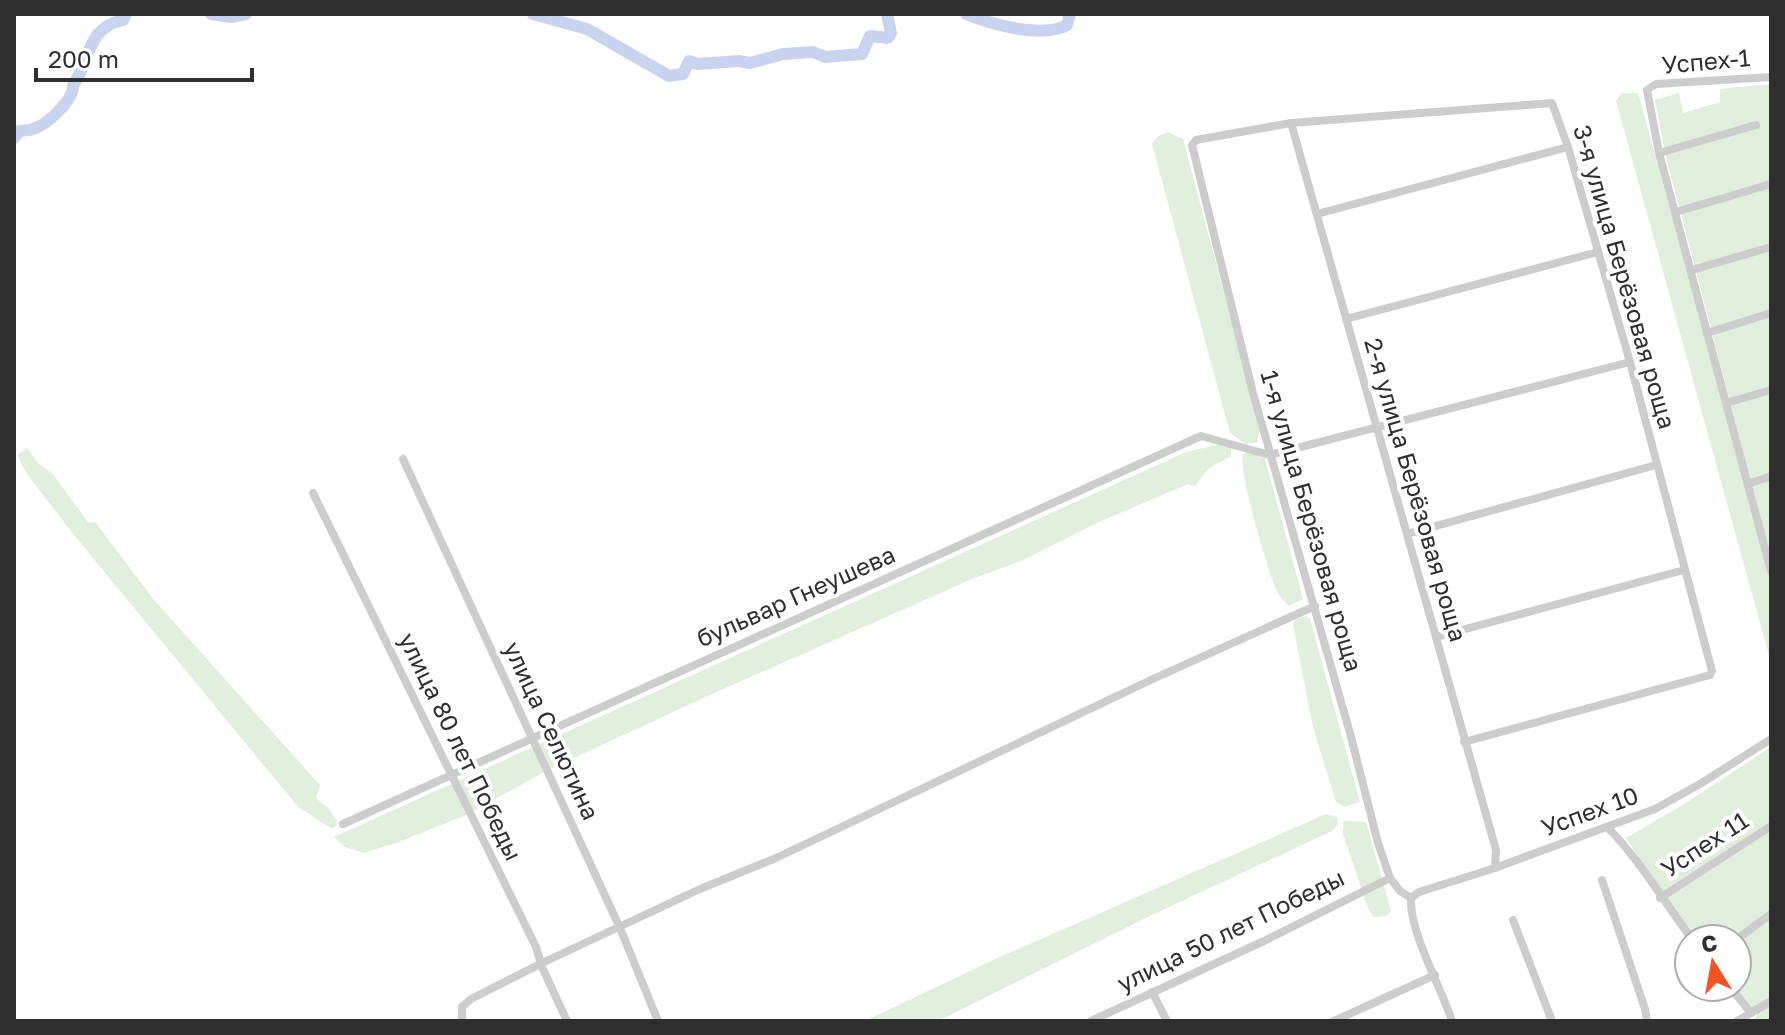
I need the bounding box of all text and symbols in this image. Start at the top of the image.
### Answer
scale bar [36,32,252,82]
street label: Успех-1 [1660,42,1751,79]
text: 200 m [48,44,119,73]
street label: 3-я улица Берёзовая роща [1568,121,1683,432]
street label: 2-я улица Берёзовая роща [1359,334,1474,645]
street label: 1-я улица Берёзовая роща [1255,367,1369,675]
street label: бульвар Гнеушева [692,539,899,652]
street label: улица 80 лет Победы [394,628,529,865]
street label: улица Селютина [498,637,606,824]
street label: Успех 10 [1537,780,1642,842]
street label: Успех 11 [1655,805,1753,883]
street label: улица 50 лет Победы [1112,862,1349,997]
north arrow [1673,923,1753,1003]
text: С [1699,928,1719,958]

